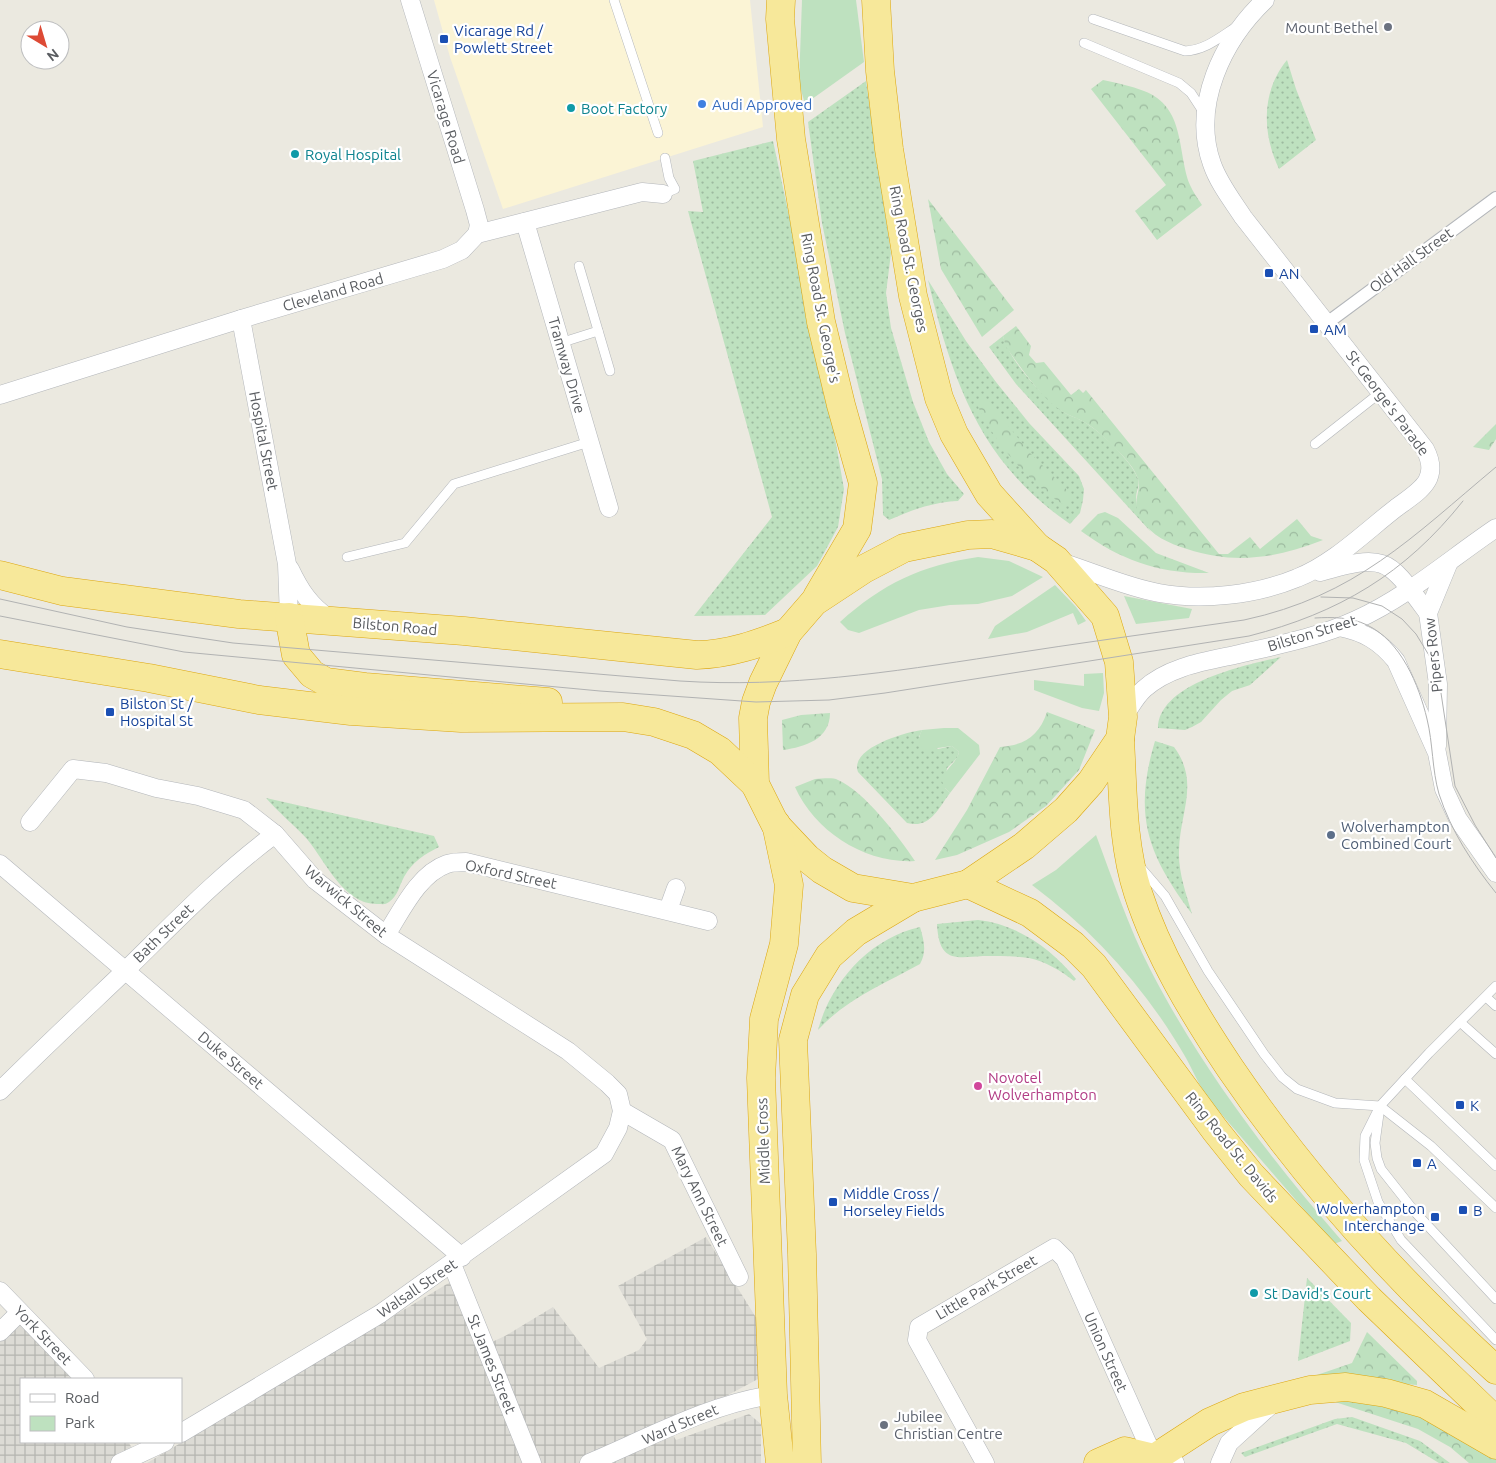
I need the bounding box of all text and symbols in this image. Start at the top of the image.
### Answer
place label: Mount Bethel [1285,19,1378,36]
north arrow [20,20,70,70]
marker: Mount Bethel [1382,21,1394,33]
place label: Vicarage Rd / Powlett Street [454,22,553,56]
marker: Vicarage Rd / Powlett Street [438,33,450,45]
text: N [44,46,62,65]
street label: Vicarage Road [424,68,468,166]
place label: Audi Approved [712,96,812,113]
marker: Audi Approved [696,98,708,110]
place label: Boot Factory [581,100,667,117]
marker: Boot Factory [565,102,577,114]
place label: Royal Hospital [305,146,401,163]
marker: Royal Hospital [289,148,301,160]
street label: Ring Road St. Georges [886,184,932,334]
street label: Old Hall Street [1366,224,1456,296]
street label: Ring Road St. George's [798,232,844,384]
place label: AN [1279,265,1299,282]
marker: AN [1263,267,1275,279]
street label: Cleveland Road [281,269,385,315]
street label: Tramway Drive [545,315,589,415]
place label: AM [1324,321,1347,338]
marker: AM [1308,323,1320,335]
street label: St George's Parade [1343,347,1433,459]
street label: Hospital Street [246,390,282,492]
street label: Bilston Street [1265,611,1359,655]
street label: Bilston Road [352,614,438,638]
street label: Pipers Row [1421,616,1445,693]
place label: Bilston St / Hospital St [120,695,193,729]
marker: Bilston St / Hospital St [104,706,116,718]
place label: Wolverhampton Combined Court [1341,818,1452,852]
marker: Wolverhampton Combined Court [1325,829,1337,841]
street label: Oxford Street [464,856,559,892]
street label: Warwick Street [301,862,391,940]
street label: Bath Street [129,900,197,966]
street label: Duke Street [195,1028,267,1092]
place label: Novotel Wolverhampton [988,1069,1097,1103]
marker: Novotel Wolverhampton [972,1080,984,1092]
street label: Ring Road St. Davids [1182,1088,1282,1206]
street label: Middle Cross [753,1097,773,1185]
place label: K [1470,1097,1479,1114]
marker: K [1454,1099,1466,1111]
street label: Mary Ann Street [668,1143,732,1249]
place label: A [1427,1155,1437,1172]
marker: A [1411,1157,1423,1169]
place label: Middle Cross / Horseley Fields [843,1185,945,1219]
marker: Middle Cross / Horseley Fields [827,1196,839,1208]
place label: Wolverhampton Interchange [1316,1200,1425,1234]
place label: B [1473,1202,1483,1219]
marker: B [1457,1204,1469,1216]
marker: Wolverhampton Interchange [1429,1211,1441,1223]
street label: Little Park Street [932,1251,1040,1323]
street label: Walsall Street [374,1255,460,1321]
place label: St David's Court [1264,1285,1371,1302]
marker: St David's Court [1248,1287,1260,1299]
street label: York Street [11,1302,75,1368]
street label: Union Street [1081,1310,1131,1394]
street label: St James Street [464,1312,520,1416]
legend [20,1378,182,1443]
text: Road [65,1389,100,1406]
street label: Ward Street [639,1400,721,1448]
place label: Jubilee Christian Centre [894,1408,1003,1442]
text: Park [65,1414,95,1431]
marker: Jubilee Christian Centre [878,1419,890,1431]

